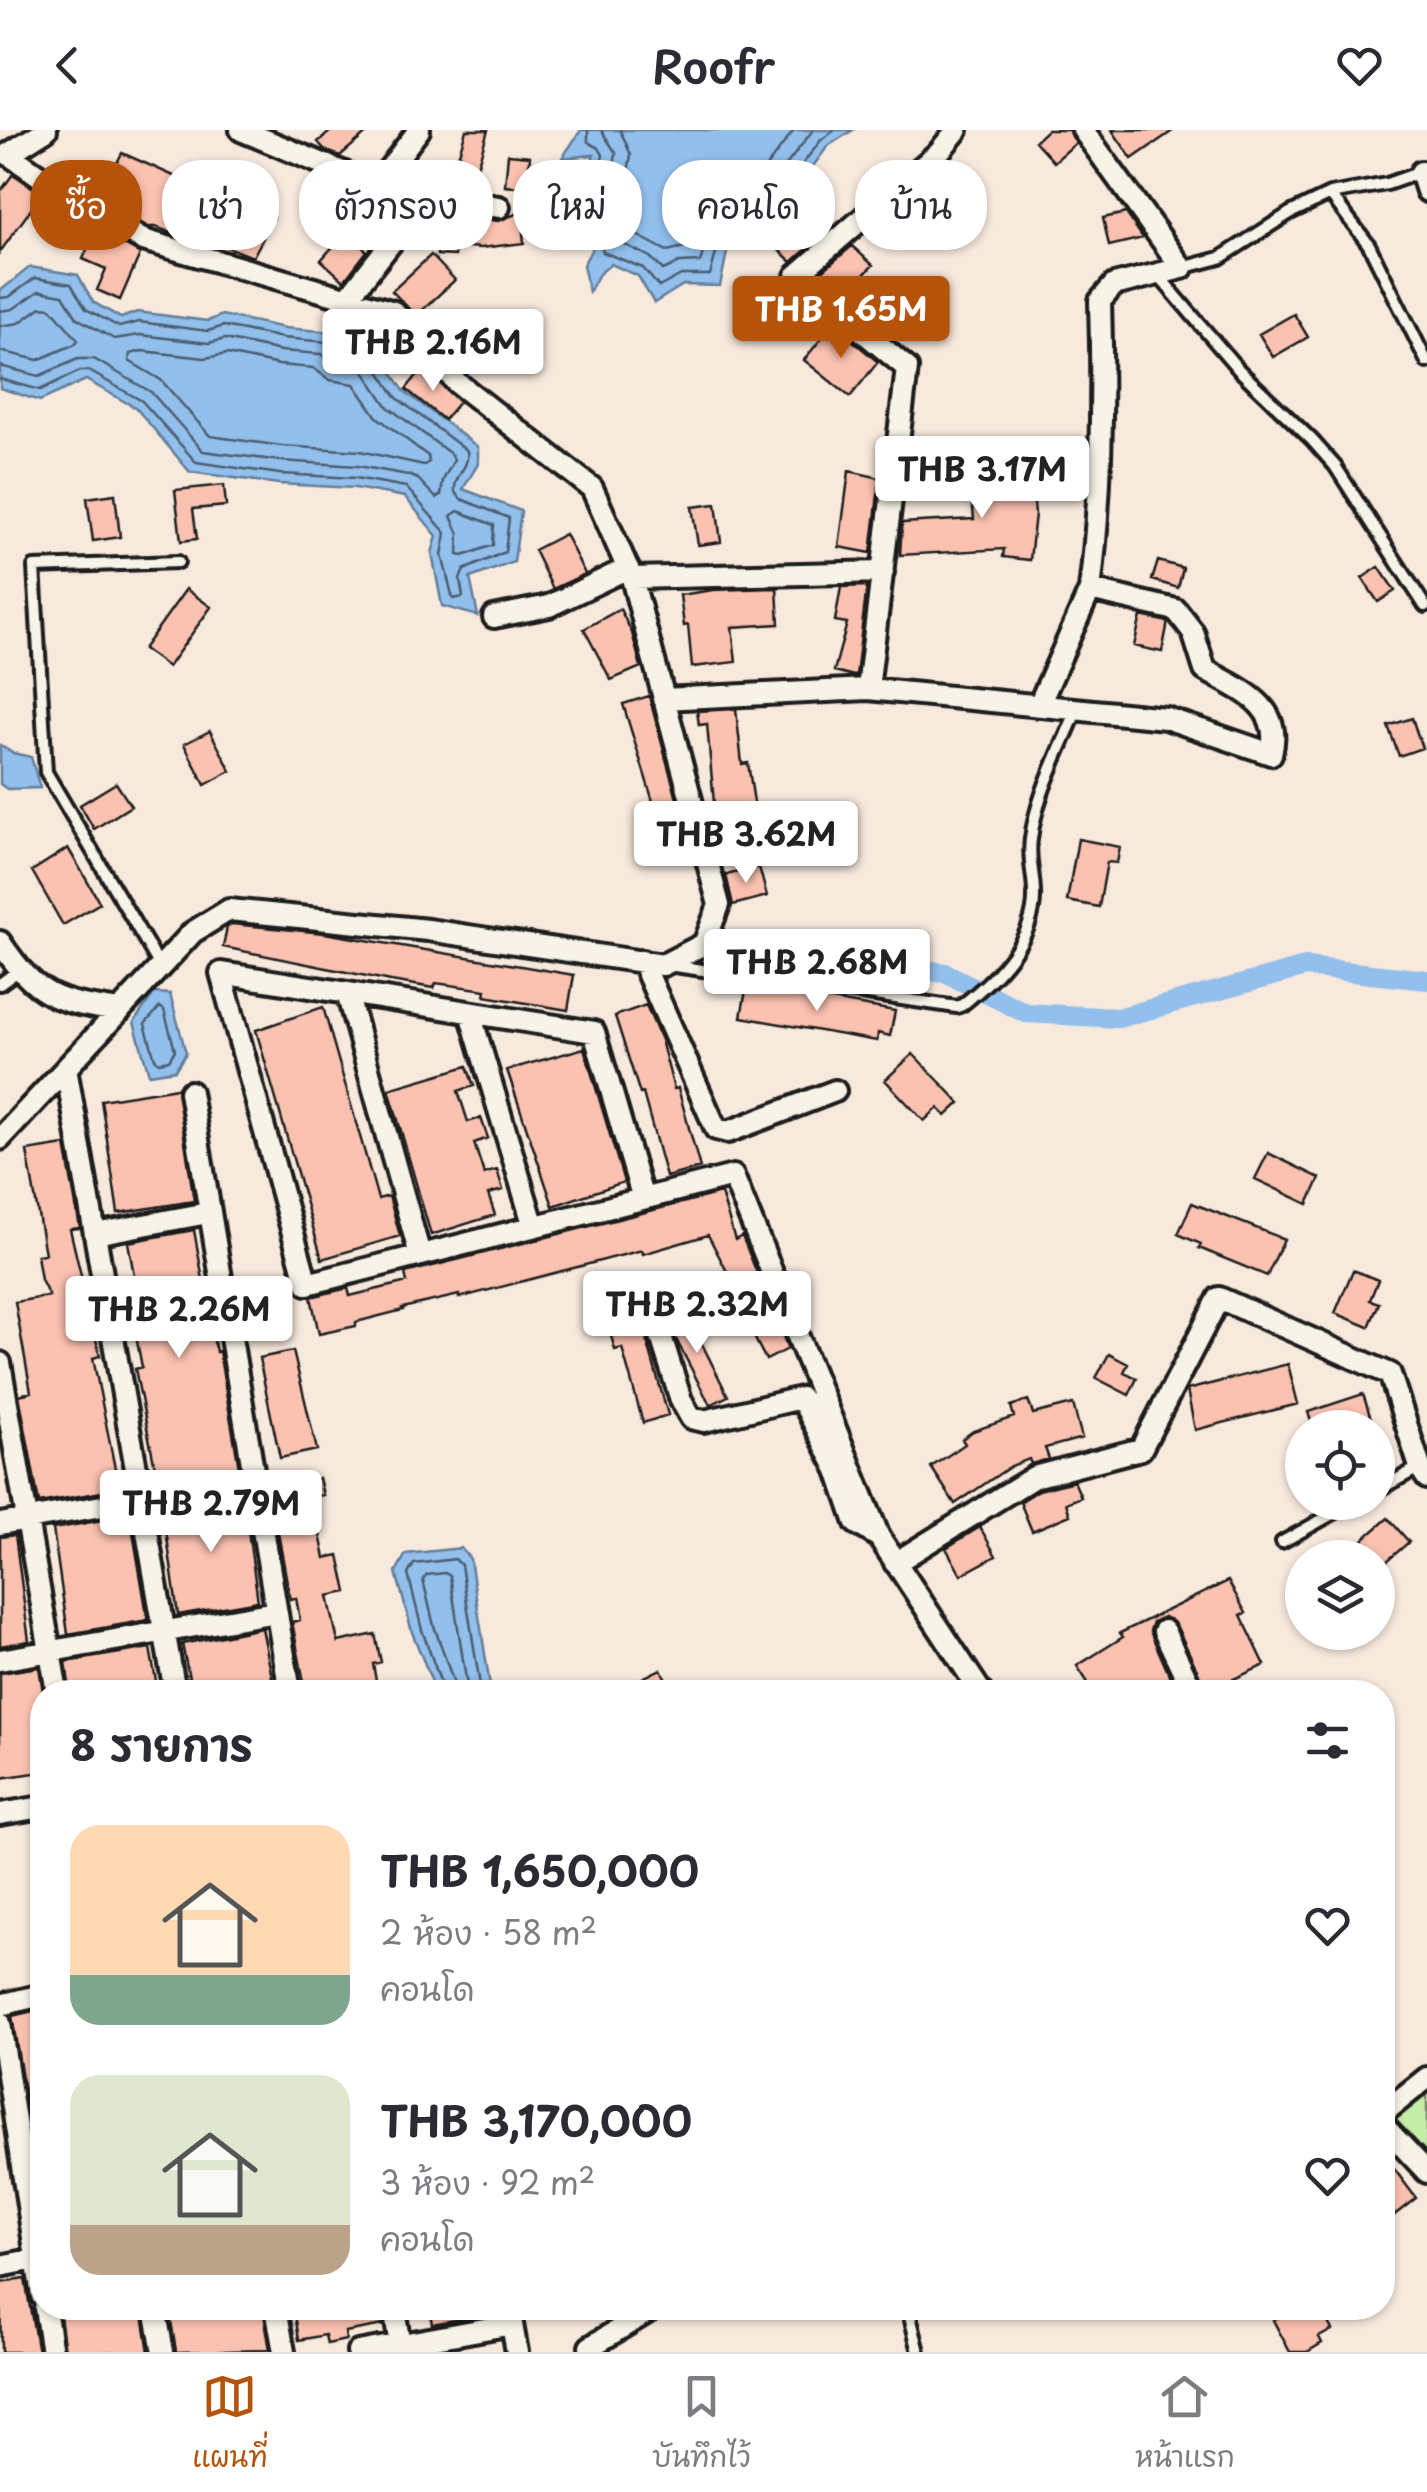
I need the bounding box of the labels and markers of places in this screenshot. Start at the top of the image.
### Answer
pin: THB 1.65M [727,276,955,361]
pin: THB 2.16M [319,309,547,394]
pin: THB 3.17M [868,436,1096,521]
pin: THB 3.62M [632,801,860,886]
pin: THB 2.68M [703,929,931,1014]
pin: THB 2.32M [583,1271,811,1356]
pin: THB 2.26M [65,1276,293,1361]
pin: THB 2.79M [97,1470,325,1555]

